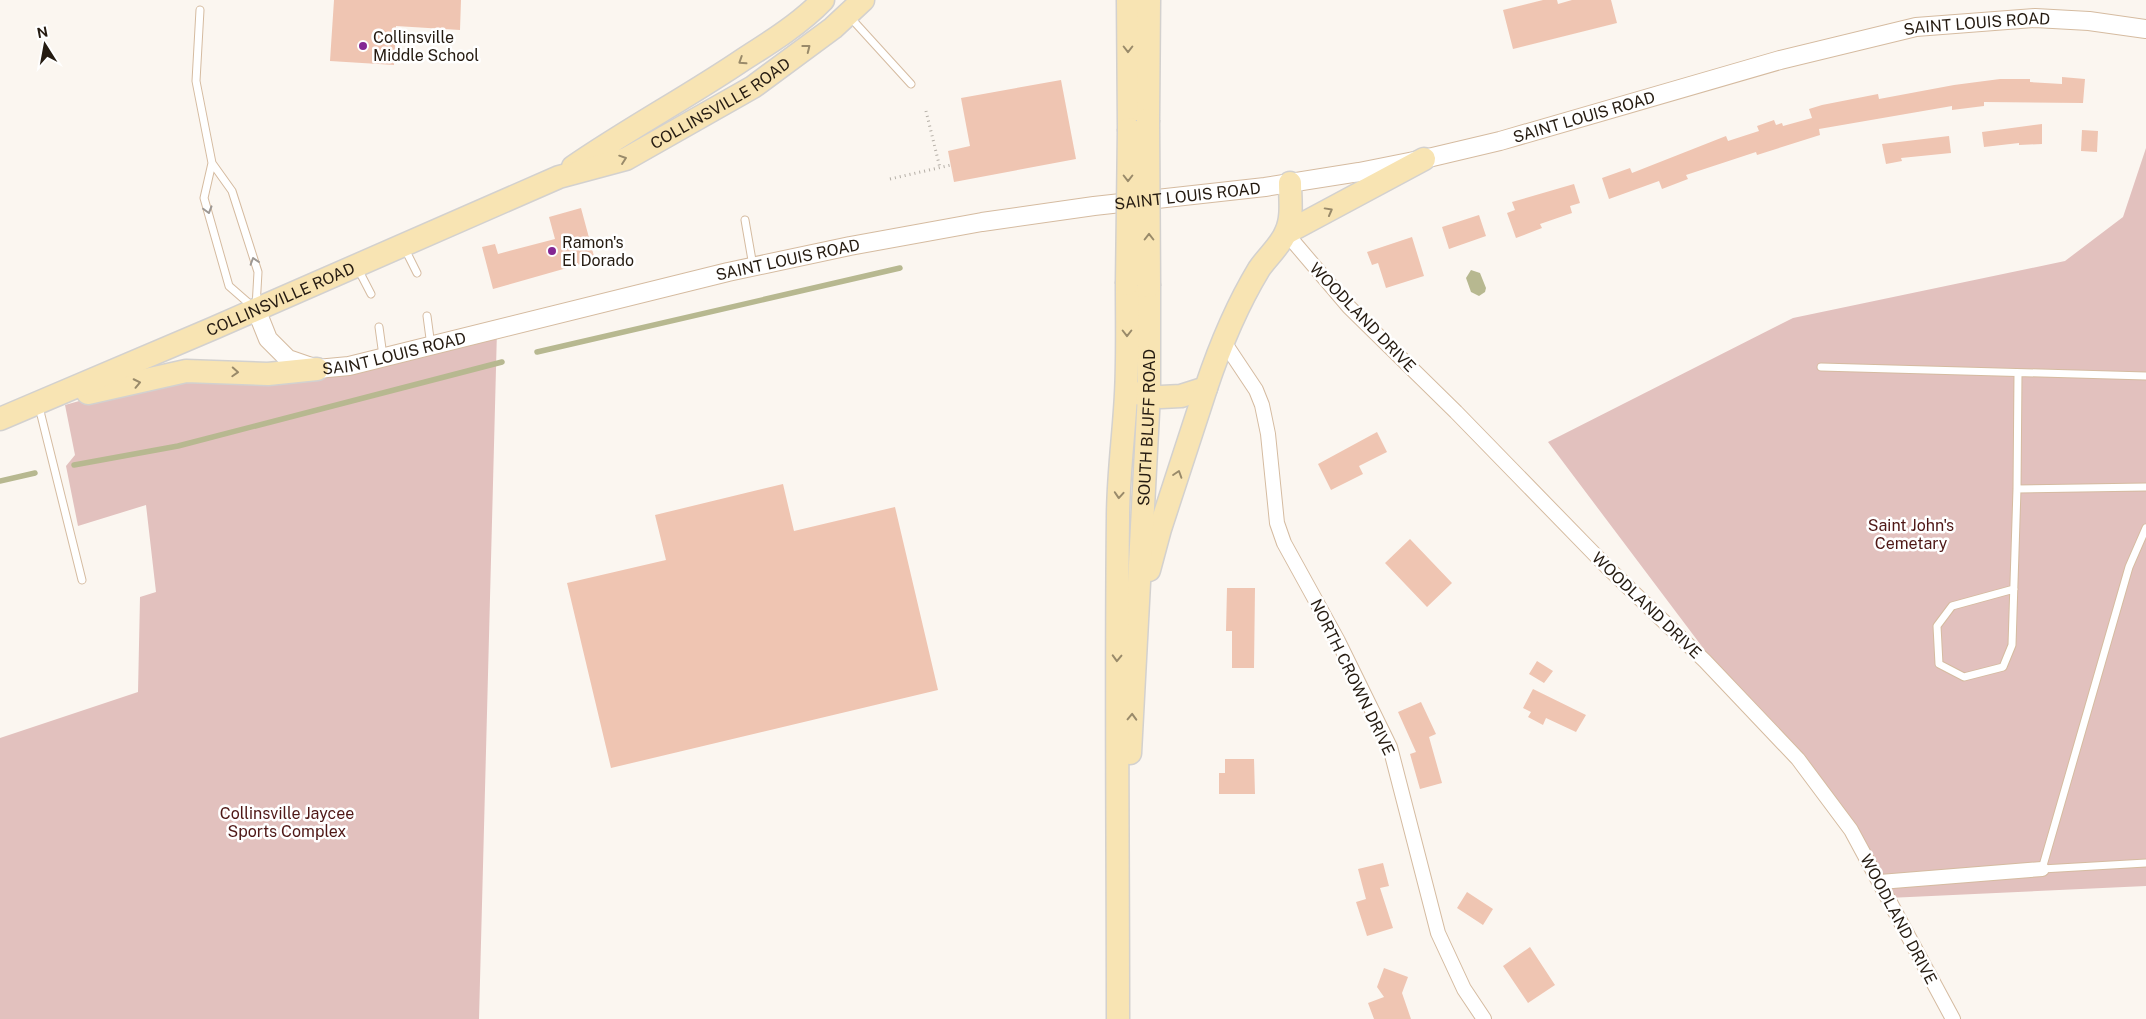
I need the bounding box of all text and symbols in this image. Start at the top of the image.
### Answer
street label: SAINT LOUIS ROAD [1902,9,2051,40]
north arrow [20,20,70,70]
text: N [36,23,49,41]
place label: Collinsville Middle School [373,28,479,65]
marker: Collinsville Middle School [357,40,369,52]
one-way arrow [801,45,810,54]
one-way arrow [1123,45,1133,53]
street label: COLLINSVILLE ROAD [647,54,794,153]
one-way arrow [739,54,748,64]
street label: SAINT LOUIS ROAD [1511,88,1657,147]
one-way arrow [618,155,627,165]
one-way arrow [1123,174,1133,182]
street label: SAINT LOUIS ROAD [1113,179,1262,214]
one-way arrow [202,206,212,214]
one-way arrow [1324,207,1333,217]
place label: Ramon's El Dorado [562,233,634,270]
one-way arrow [1144,233,1154,240]
street label: SAINT LOUIS ROAD [714,235,861,285]
marker: Ramon's El Dorado [546,245,558,257]
one-way arrow [250,258,260,266]
street label: COLLINSVILLE ROAD [203,259,358,340]
street label: WOODLAND DRIVE [1306,259,1420,376]
street label: SAINT LOUIS ROAD [321,328,468,378]
one-way arrow [1122,330,1132,337]
street label: SOUTH BLUFF ROAD [1134,349,1159,506]
one-way arrow [231,367,239,378]
one-way arrow [133,378,141,389]
one-way arrow [1172,470,1182,478]
one-way arrow [1114,492,1125,500]
park label: Saint John's Cemetary [1868,516,1954,553]
street label: WOODLAND DRIVE [1588,548,1705,662]
street label: NORTH CROWN DRIVE [1306,596,1399,759]
one-way arrow [1112,654,1123,662]
one-way arrow [1126,713,1137,721]
park label: Collinsville Jaycee Sports Complex [220,804,354,841]
street label: WOODLAND DRIVE [1856,851,1941,988]

